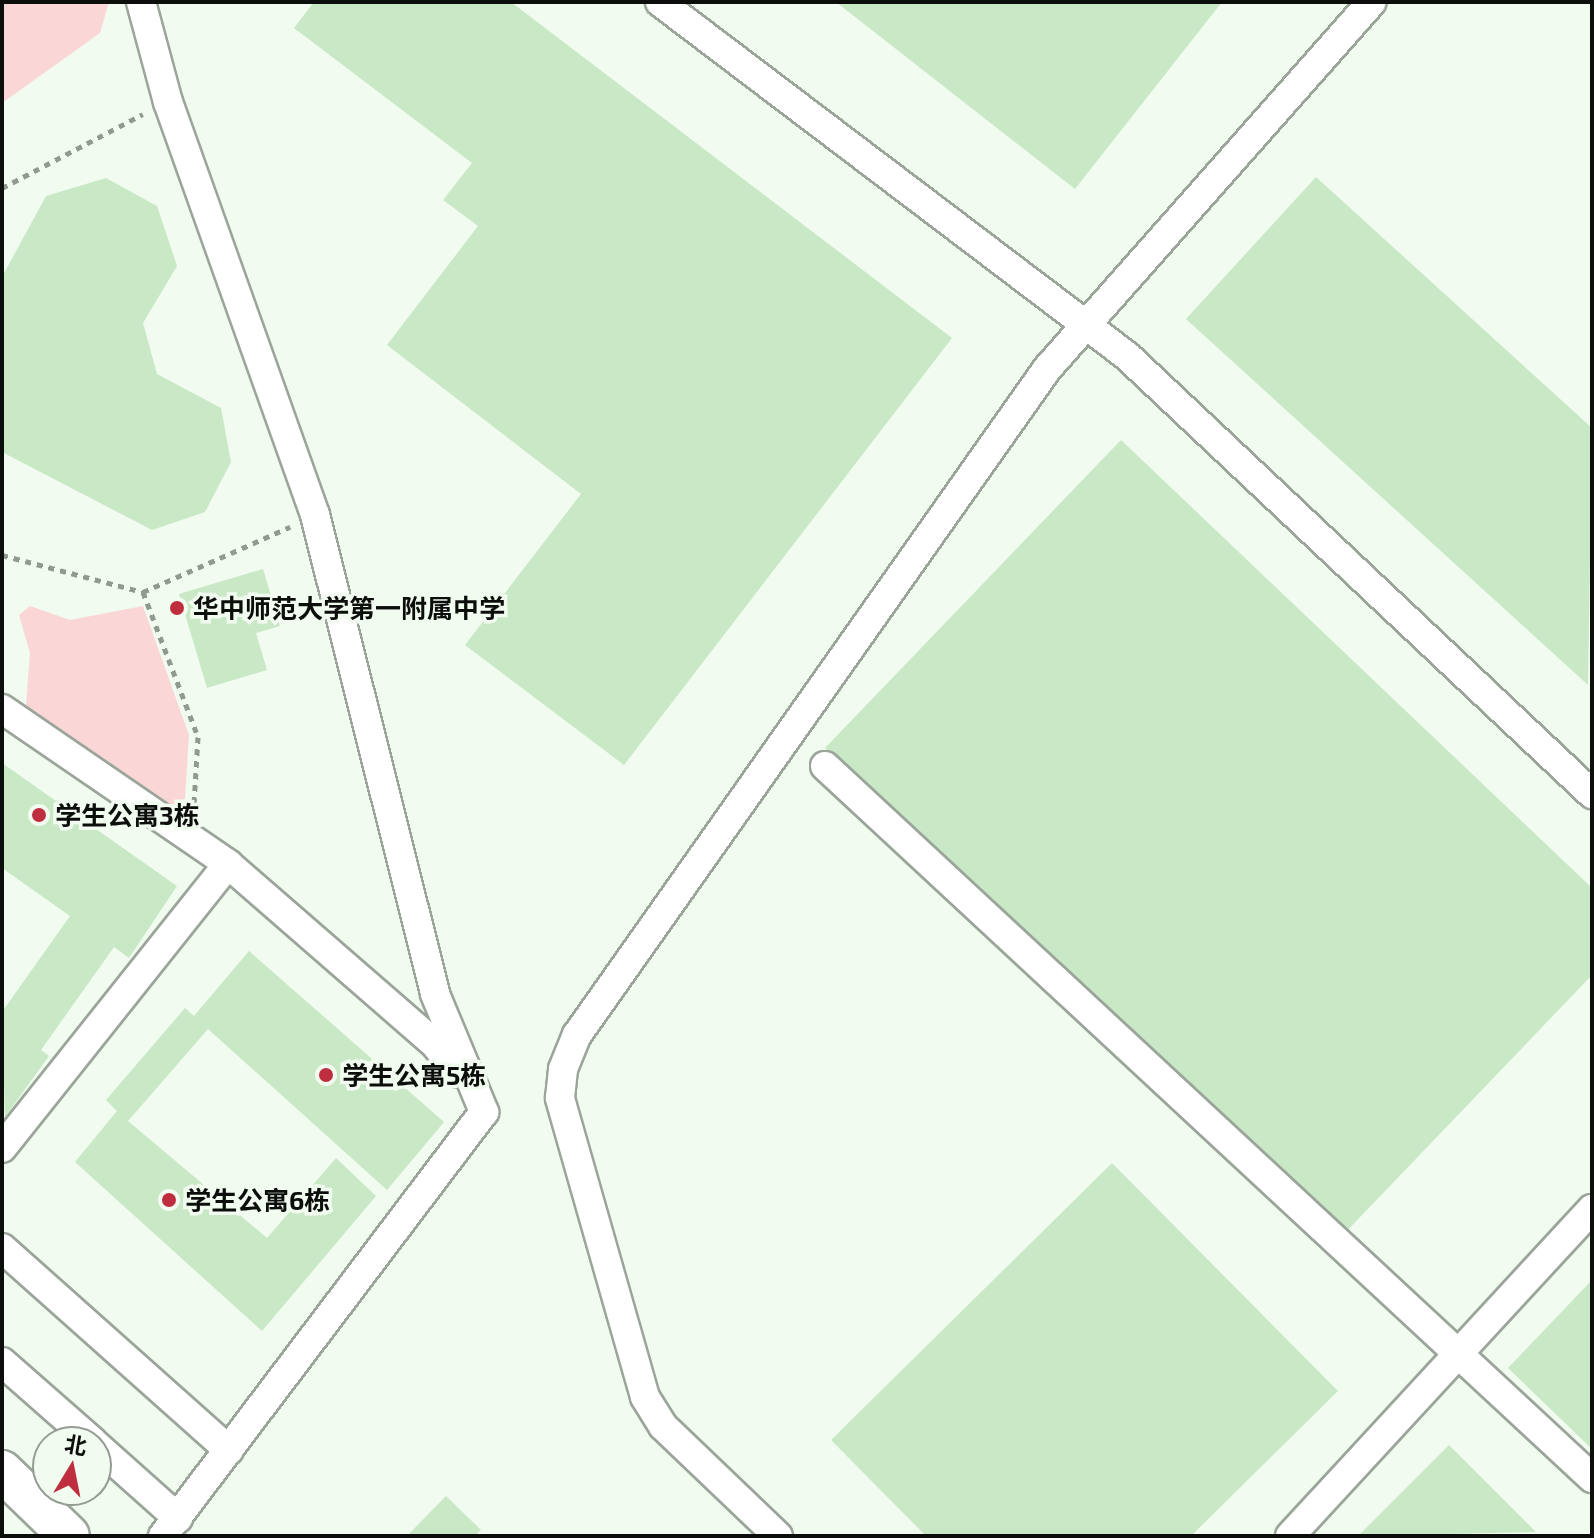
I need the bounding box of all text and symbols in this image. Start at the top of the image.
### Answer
place label: 华中师范大学第一附属中学 [193,592,505,624]
marker: 华中师范大学第一附属中学 [168,599,186,617]
place label: 学生公寓3栋 [55,799,200,831]
marker: 学生公寓3栋 [30,806,48,824]
place label: 学生公寓5栋 [342,1059,486,1091]
marker: 学生公寓5栋 [317,1066,335,1084]
place label: 学生公寓6栋 [185,1184,330,1216]
marker: 学生公寓6栋 [160,1191,178,1209]
north arrow [32,1426,112,1506]
text: 北 [63,1430,89,1459]

